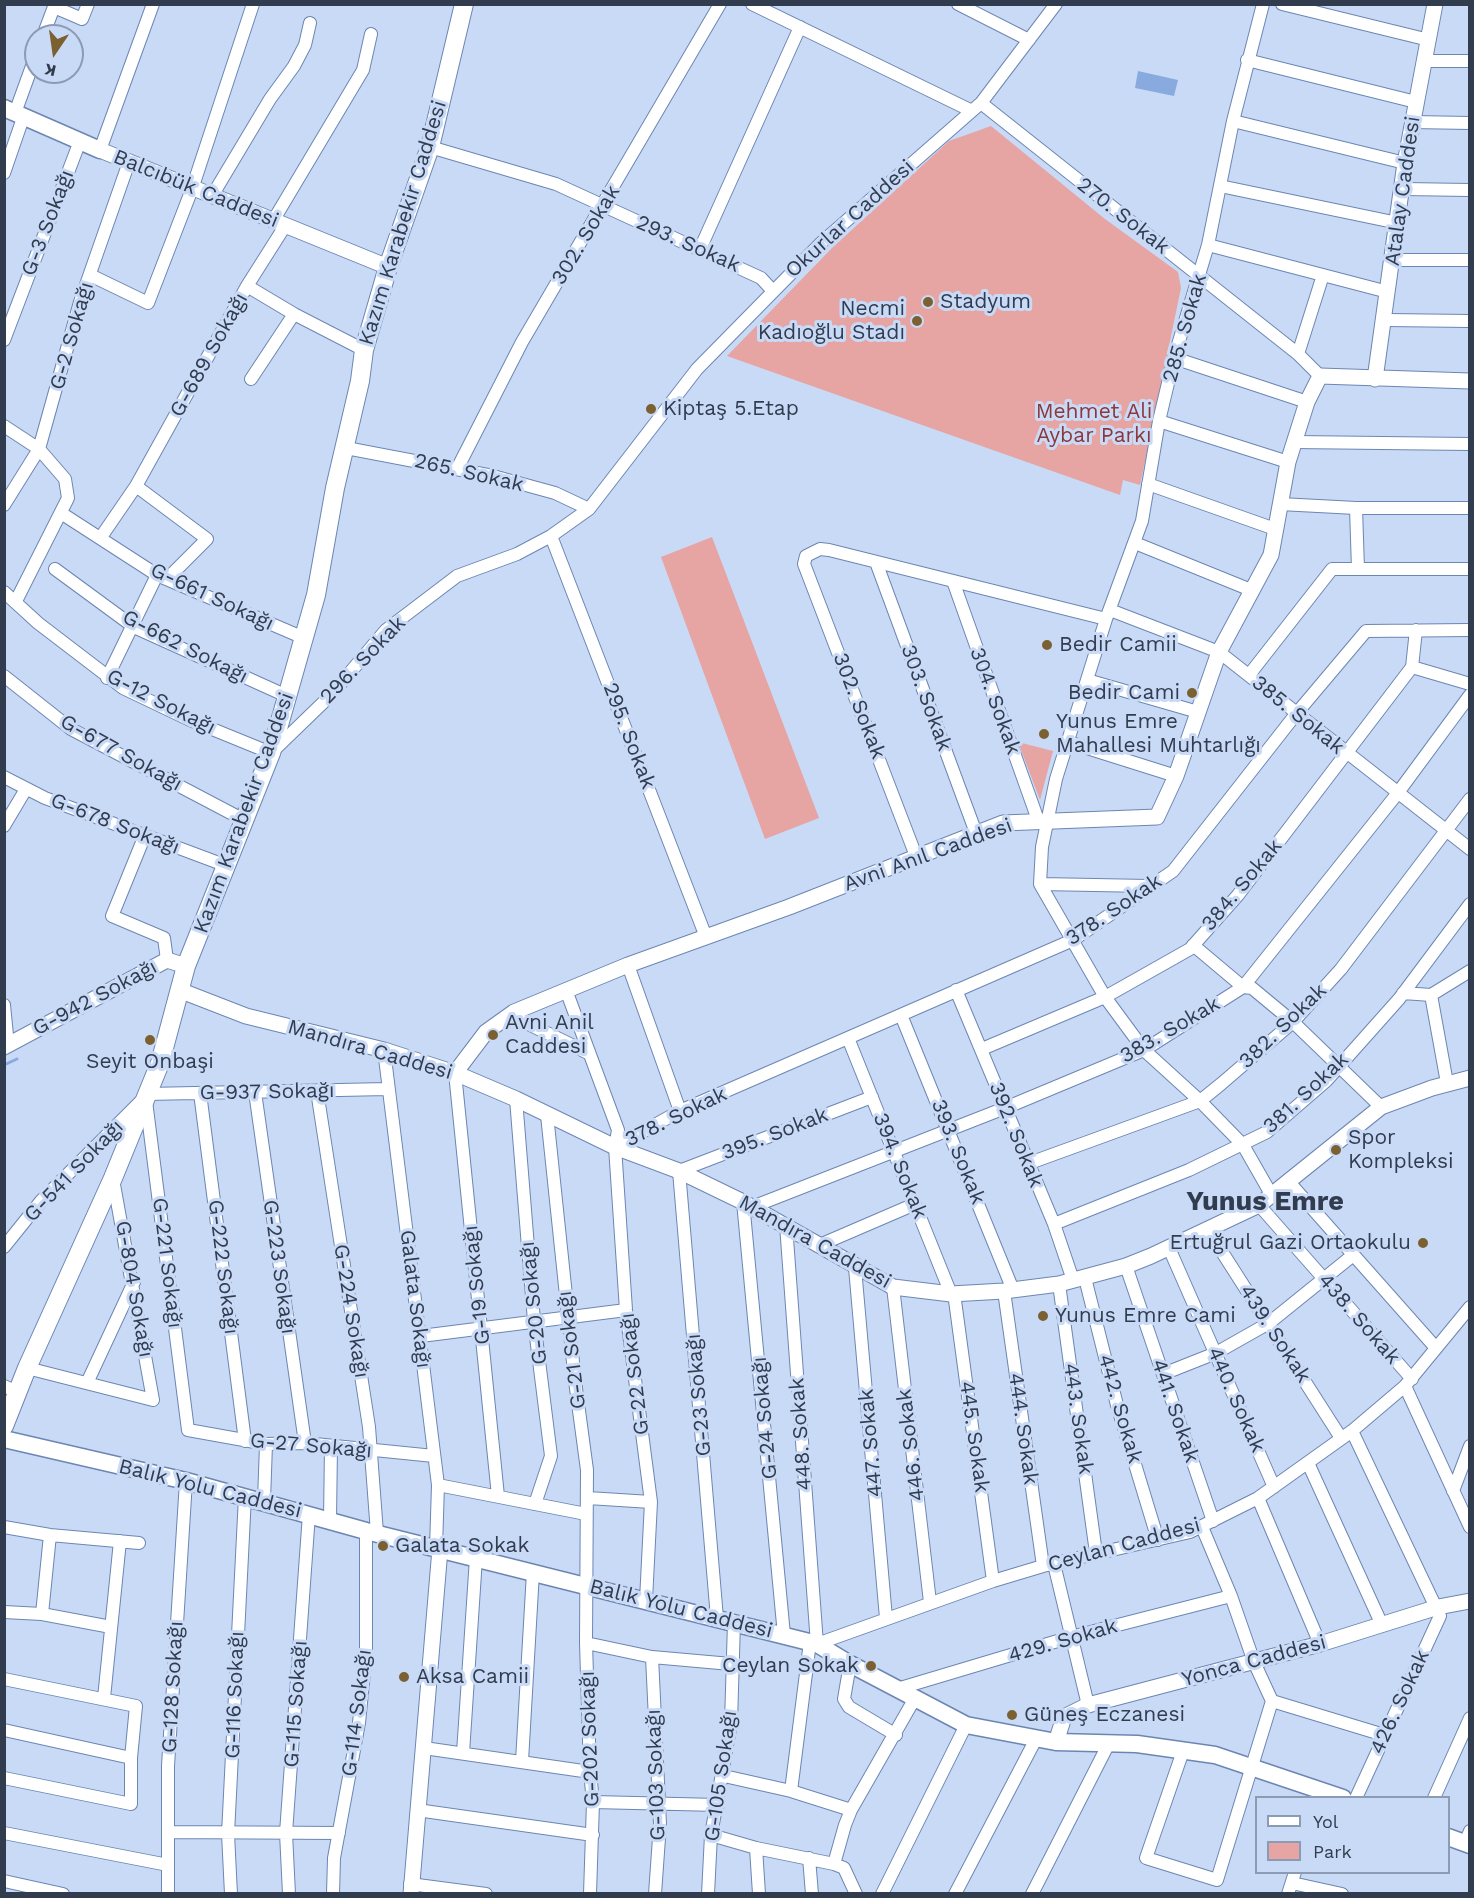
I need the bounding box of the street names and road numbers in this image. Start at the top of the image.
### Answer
street label: Kazım Karabekir Caddesi [354,97,452,349]
street label: Atalay Caddesi [1380,115,1426,267]
street label: Balcıbük Caddesi [110,144,282,234]
street label: Okurlar Caddesi [780,155,920,283]
street label: G-3 Sokağı [16,166,80,280]
street label: 270. Sokak [1072,172,1174,260]
street label: 302. Sokak [546,181,626,289]
street label: 293. Sokak [632,210,744,278]
street label: 285. Sokak [1157,271,1213,385]
street label: G-2 Sokağı [45,279,99,393]
street label: G-689 Sokağı [164,288,254,422]
street label: 265. Sokak [412,448,526,498]
street label: G-661 Sokağı [146,557,278,637]
street label: G-662 Sokağı [118,605,252,689]
street label: 296. Sokak [315,611,411,709]
street label: 303. Sokak [895,641,957,755]
street label: 304. Sokak [964,644,1026,758]
street label: 302. Sokak [827,649,891,763]
street label: G-12 Sokağı [102,664,220,740]
street label: 385. Sokak [1247,670,1349,760]
street label: 295. Sokak [597,679,661,793]
street label: Kazım Karabekir Caddesi [189,689,299,937]
street label: G-677 Sokağı [56,709,186,797]
street label: G-678 Sokağı [47,788,183,860]
street label: Avni Anıl Caddesi [840,813,1016,897]
street label: 384. Sokak [1196,834,1288,936]
street label: 378. Sokak [1061,869,1167,951]
street label: G-942 Sokağı [28,955,162,1041]
street label: 382. Sokak [1234,978,1332,1074]
street label: 383. Sokak [1116,991,1224,1069]
street label: Mandıra Caddesi [285,1014,455,1086]
street label: 381. Sokak [1258,1047,1354,1139]
street label: G-937 Sokağı [199,1078,335,1106]
street label: 392. Sokak [983,1078,1049,1192]
street label: 378. Sokak [621,1082,731,1152]
street label: 393. Sokak [925,1096,991,1208]
street label: 395. Sokak [718,1102,832,1166]
street label: 394. Sokak [867,1109,933,1223]
street label: G-541 Sokağı [19,1115,129,1227]
street label: Mandıra Caddesi [734,1190,896,1294]
street label: G-221 Sokağı [146,1196,188,1330]
street label: G-222 Sokağı [202,1198,244,1336]
street label: G-223 Sokağı [257,1198,301,1336]
street label: G-804 Sokağı [110,1219,158,1359]
street label: G-19 Sokağı [458,1224,496,1346]
street label: Galata Sokağı [394,1228,436,1370]
street label: G-20 Sokağı [515,1240,553,1366]
street label: G-224 Sokağı [328,1242,374,1380]
street label: 438. Sokak [1313,1268,1405,1370]
street label: 439. Sokak [1234,1280,1316,1388]
street label: G-21 Sokağı [552,1289,592,1411]
street label: G-22 Sokağı [615,1311,655,1437]
street label: G-23 Sokağı [681,1333,717,1457]
street label: 440. Sokak [1202,1343,1270,1457]
street label: 442. Sokak [1092,1352,1148,1466]
street label: G-24 Sokağı [747,1356,783,1480]
street label: 441. Sokak [1146,1356,1204,1466]
street label: 443. Sokak [1058,1362,1098,1476]
street label: 444. Sokak [1003,1372,1043,1486]
street label: 448. Sokak [784,1377,818,1491]
street label: 445. Sokak [954,1380,994,1494]
street label: 447. Sokak [854,1388,888,1498]
street label: 446. Sokak [892,1388,930,1502]
street label: G-27 Sokağı [249,1428,373,1464]
street label: Balık Yolu Caddesi [116,1454,304,1524]
street label: Ceylan Caddesi [1045,1513,1203,1577]
street label: Balık Yolu Caddesi [587,1574,775,1644]
street label: 429. Sokak [1006,1613,1120,1669]
street label: G-128 Sokağı [157,1620,189,1754]
street label: Yonca Caddesi [1179,1630,1329,1692]
street label: G-116 Sokağı [220,1631,250,1759]
street label: G-115 Sokağı [279,1640,313,1768]
street label: 426. Sokak [1365,1646,1435,1758]
street label: G-114 Sokağı [337,1648,377,1778]
street label: G-202 Sokağı [575,1671,605,1807]
street label: G-103 Sokağı [641,1709,671,1841]
street label: G-105 Sokağı [699,1709,743,1843]

